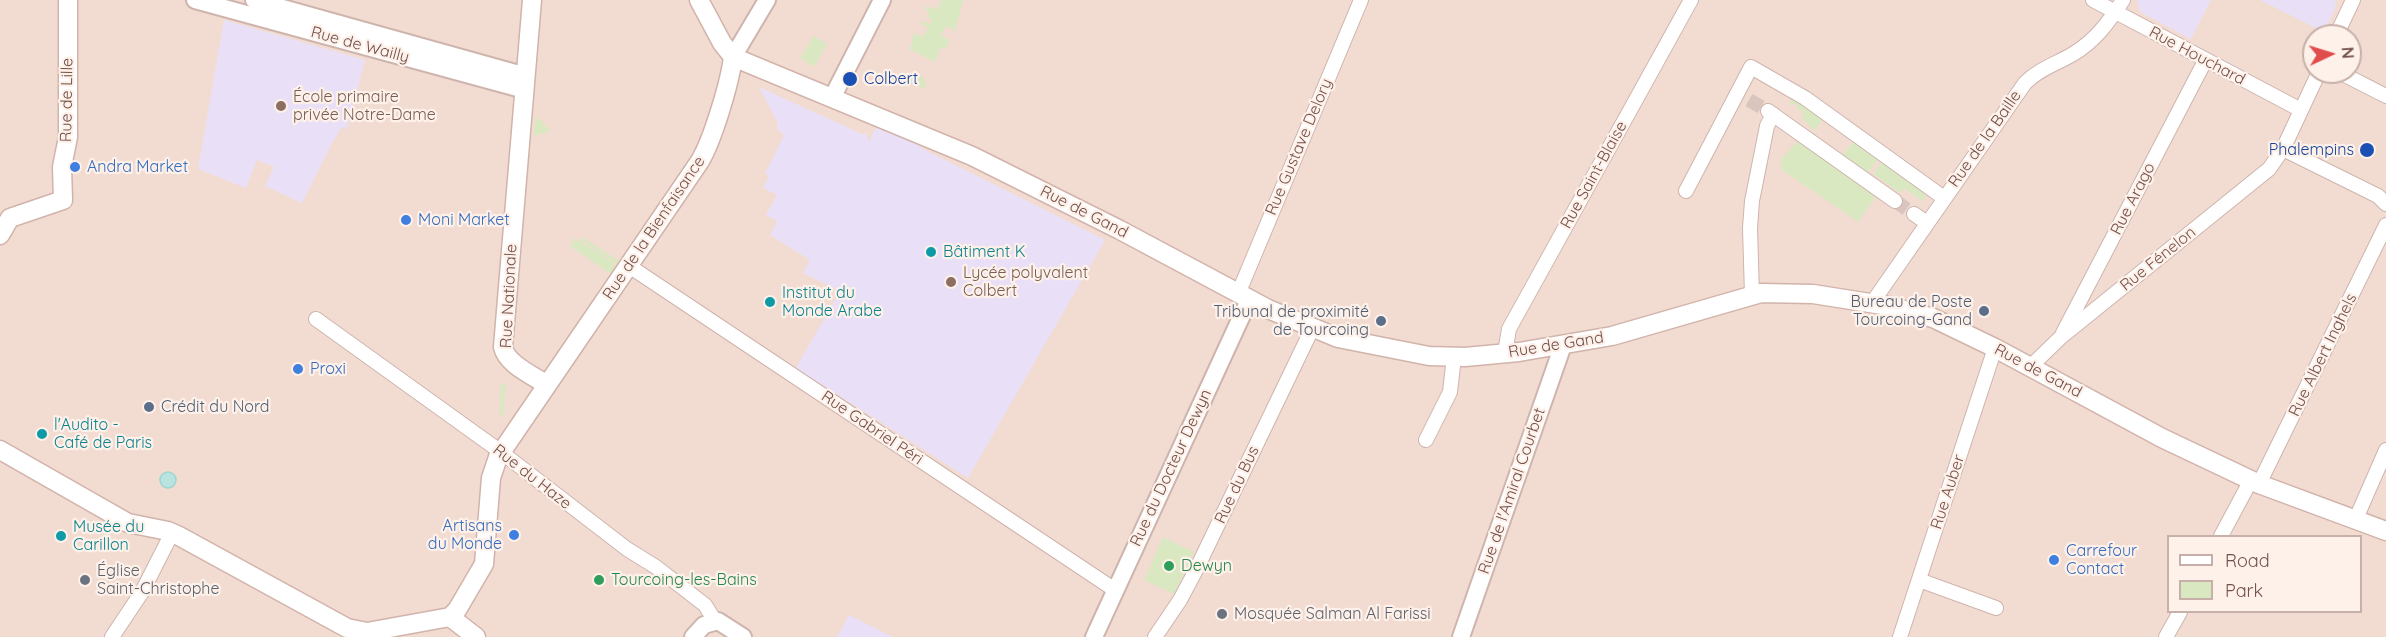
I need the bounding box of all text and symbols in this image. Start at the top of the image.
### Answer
street label: Rue de Wailly [309,23,411,67]
street label: Rue Houchard [2146,23,2248,89]
north arrow [2302,24,2362,84]
text: N [2338,46,2358,59]
street label: Rue de Lille [57,58,77,142]
place label: Colbert [864,69,918,89]
marker: Colbert [841,70,859,88]
street label: Rue Gustave Delory [1262,76,1336,218]
place label: École primaire privée Notre-Dame [293,87,436,125]
street label: Rue de la Baille [1945,87,2025,191]
marker: École primaire privée Notre-Dame [274,99,288,113]
street label: Rue Saint-Blaise [1557,118,1631,232]
place label: Phalempins [2269,140,2354,160]
marker: Phalempins [2358,141,2376,159]
street label: Rue de la Bienfaisance [599,153,709,303]
place label: Andra Market [87,157,188,177]
marker: Andra Market [68,160,82,174]
street label: Rue Arago [2107,160,2159,238]
street label: Rue de Gand [1037,182,1131,242]
place label: Moni Market [418,210,510,230]
marker: Moni Market [399,213,413,227]
street label: Rue Fénelon [2116,223,2200,295]
place label: Bâtiment K [943,242,1025,262]
street label: Rue Nationale [497,243,521,349]
marker: Bâtiment K [924,245,938,259]
place label: Lycée polyvalent Colbert [963,263,1088,301]
marker: Lycée polyvalent Colbert [944,275,958,289]
place label: Institut du Monde Arabe [782,283,882,321]
street label: Rue Albert Inghels [2285,290,2361,420]
place label: Bureau de Poste Tourcoing-Gand [1851,292,1972,330]
marker: Institut du Monde Arabe [763,295,777,309]
place label: Tribunal de proximité de Tourcoing [1213,302,1369,340]
marker: Bureau de Poste Tourcoing-Gand [1977,304,1991,318]
marker: Tribunal de proximité de Tourcoing [1374,314,1388,328]
street label: Rue de Gand [1507,328,1605,362]
street label: Rue de Gand [1991,340,2085,402]
place label: Proxi [310,359,346,379]
marker: Proxi [291,362,305,376]
street label: Rue du Docteur Dewyn [1126,386,1216,550]
street label: Rue Gabriel Péri [818,387,926,469]
place label: Crédit du Nord [161,397,269,417]
marker: Crédit du Nord [142,400,156,414]
street label: Rue de l'Amiral Courbet [1475,405,1549,577]
place label: l'Audito - Café de Paris [54,415,152,453]
marker: l'Audito - Café de Paris [35,427,49,441]
street label: Rue du Haze [489,440,575,514]
street label: Rue du Bus [1211,443,1263,527]
street label: Rue Auber [1927,452,1969,532]
place label: Artisans du Monde [428,516,502,554]
place label: Musée du Carillon [73,517,144,555]
marker: Artisans du Monde [507,528,521,542]
marker: Musée du Carillon [54,529,68,543]
legend [2167,535,2362,613]
place label: Carrefour Contact [2066,541,2137,579]
text: Road [2225,549,2270,572]
marker: Carrefour Contact [2047,553,2061,567]
place label: Dewyn [1181,556,1232,576]
marker: Dewyn [1162,559,1176,573]
place label: Église Saint-Christophe [97,561,219,599]
place label: Tourcoing-les-Bains [611,570,757,590]
marker: Église Saint-Christophe [78,573,92,587]
marker: Tourcoing-les-Bains [592,573,606,587]
text: Park [2225,579,2263,602]
place label: Mosquée Salman Al Farissi [1234,604,1431,624]
marker: Mosquée Salman Al Farissi [1215,607,1229,621]

